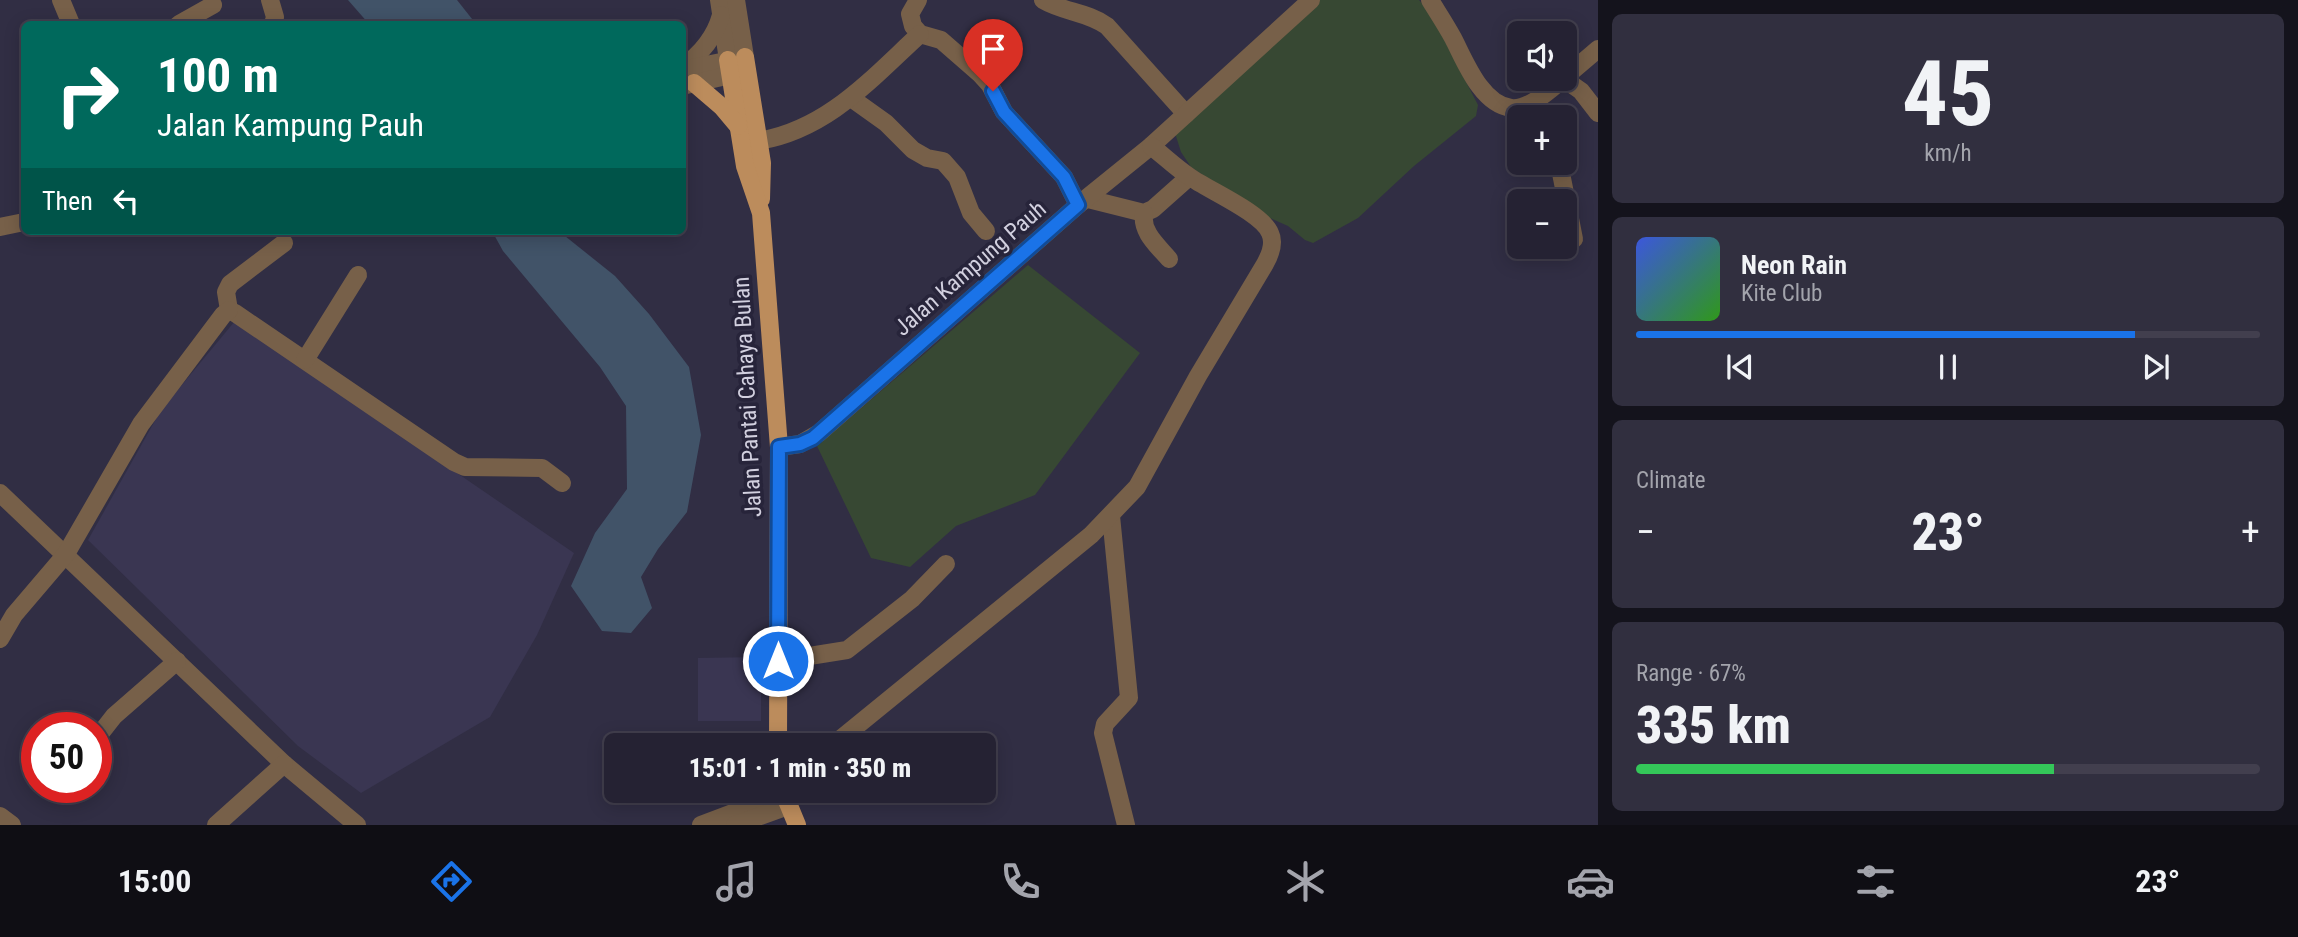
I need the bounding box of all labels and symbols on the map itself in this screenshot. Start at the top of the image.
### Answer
pin [963,19,1023,91]
street label: Jalan Kampung Pauh [889,195,1052,341]
street label: Jalan Pantai Cahaya Bulan [728,276,767,518]
position arrow [741,624,815,698]
speed limit sign: 50 [21,712,112,803]

